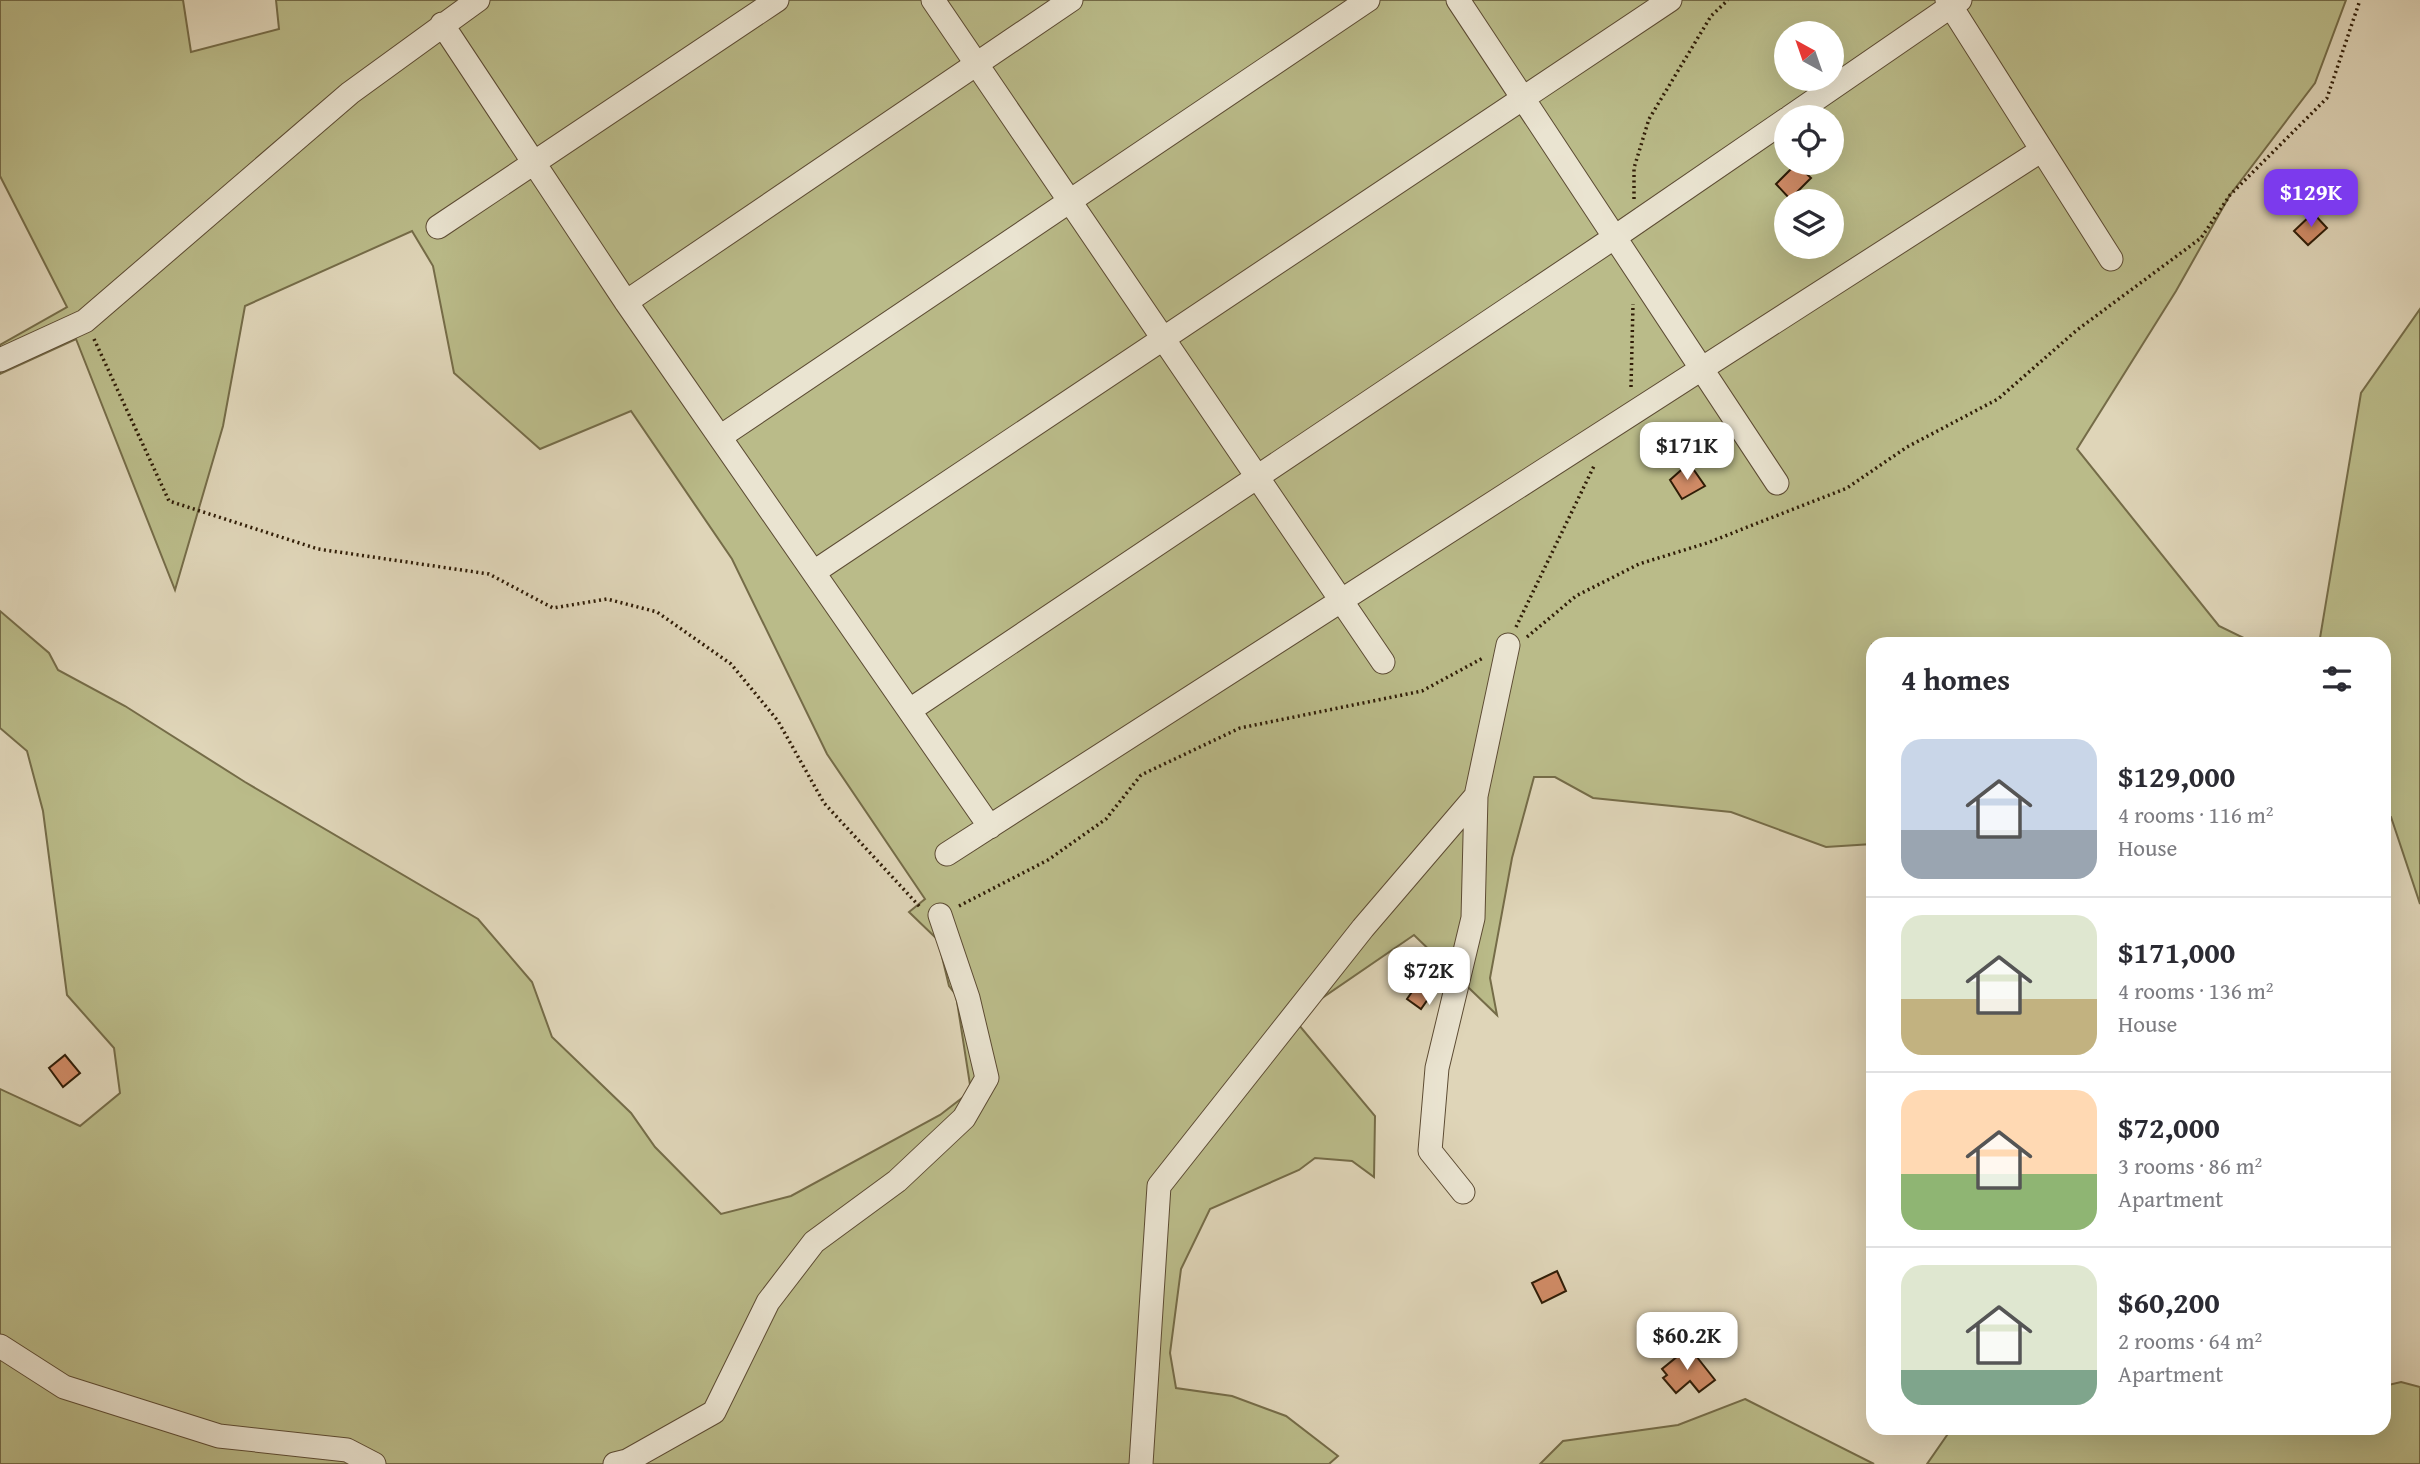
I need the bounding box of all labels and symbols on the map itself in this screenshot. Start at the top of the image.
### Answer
north arrow [1774,21,1844,91]
pin: $129K [2262,170,2360,229]
pin: $171K [1638,422,1736,482]
pin: $72K [1388,948,1470,1007]
pin: $60.2K [1630,1312,1744,1372]

